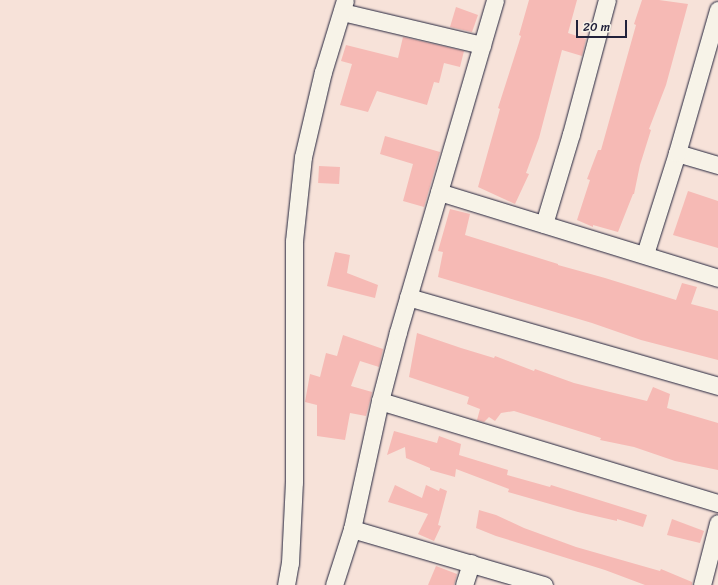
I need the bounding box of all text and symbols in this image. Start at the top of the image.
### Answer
scale bar [578,12,629,38]
text: 20 m [583,16,610,38]

